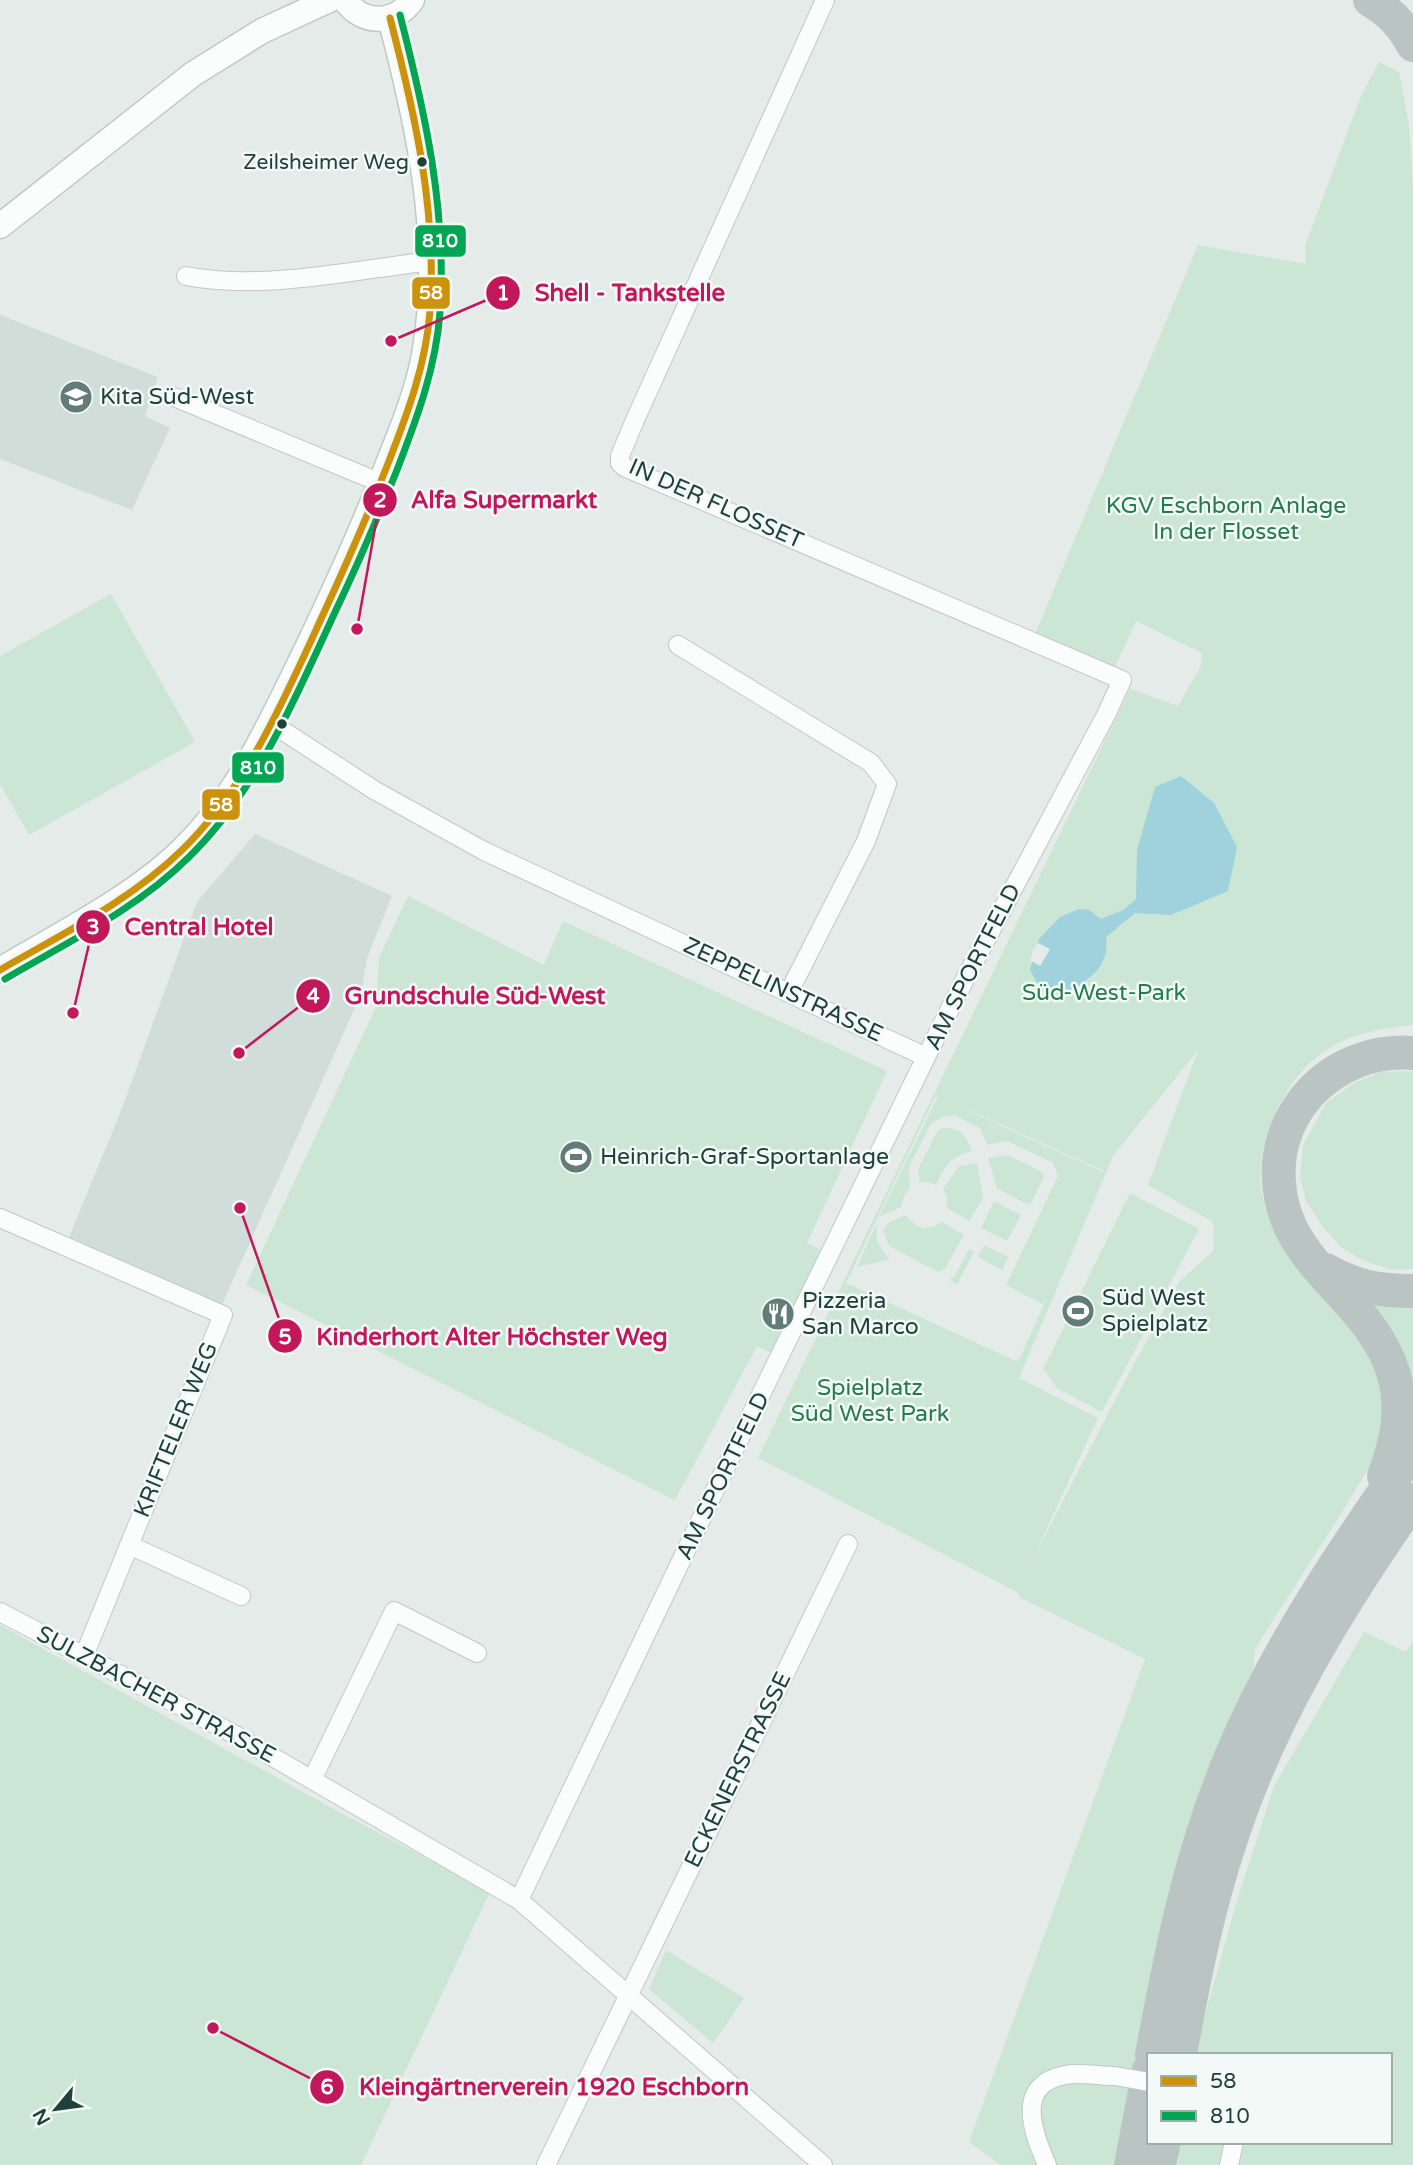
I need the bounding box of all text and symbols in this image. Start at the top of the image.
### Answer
place label: Zeilsheimer Weg [243,150,409,175]
marker: Zeilsheimer Weg [415,155,429,169]
line badge: 810 [414,224,467,258]
text: 810 [422,230,458,252]
callout: Shell - Tankstelle [486,270,739,315]
line badge: 58 [411,276,451,310]
text: Shell - Tankstelle [535,279,726,308]
text: 1 [496,281,510,306]
text: 58 [419,282,443,304]
school or university icon: Kita Süd-West [57,378,95,416]
place label: Kita Süd-West [100,383,254,411]
street label: IN DER FLOSSET [624,453,808,555]
callout: Alfa Supermarkt [362,478,612,523]
text: Alfa Supermarkt [411,486,598,515]
text: 2 [373,488,387,513]
park label: KGV Eschborn Anlage In der Flosset [1106,492,1346,546]
unlabelled marker [275,717,289,731]
line badge: 810 [231,751,285,784]
text: 810 [240,757,276,779]
line badge: 58 [201,788,241,821]
text: 58 [209,794,233,816]
street label: AM SPORTFELD [919,879,1027,1055]
callout: Central Hotel [75,904,288,949]
text: Central Hotel [124,913,274,942]
text: 3 [86,915,100,940]
street label: ZEPPELINSTRASSE [679,931,887,1049]
callout: Grundschule Süd-West [295,974,619,1019]
park label: Süd-West-Park [1022,979,1186,1007]
text: Grundschule Süd-West [344,982,606,1011]
text: 4 [306,984,320,1009]
sports icon: Heinrich-Graf-Sportanlage [557,1138,595,1176]
place label: Heinrich-Graf-Sportanlage [600,1143,889,1171]
place label: Süd West Spielplatz [1102,1284,1208,1338]
place label: Pizzeria San Marco [802,1287,919,1341]
sports icon: Süd West Spielplatz [1059,1292,1097,1330]
restaurant icon: Pizzeria San Marco [759,1295,797,1333]
callout: Kinderhort Alter Höchster Weg [267,1314,681,1359]
text: Kinderhort Alter Höchster Weg [316,1323,668,1352]
text: 5 [278,1325,292,1350]
street label: KRIFTELER WEG [128,1338,224,1522]
park label: Spielplatz Süd West Park [791,1374,949,1428]
street label: AM SPORTFELD [670,1388,776,1564]
street label: SULZBACHER STRASSE [32,1620,280,1770]
street label: ECKENERSTRASSE [679,1668,797,1872]
legend [1147,2053,1392,2144]
callout: Kleingärtnerverein 1920 Eschborn [310,2064,763,2109]
text: 58 [1210,2069,1236,2094]
text: Kleingärtnerverein 1920 Eschborn [359,2073,749,2102]
north arrow [21,2074,91,2144]
text: 6 [320,2075,334,2100]
text: 810 [1210,2104,1250,2129]
text: N [29,2105,55,2129]

